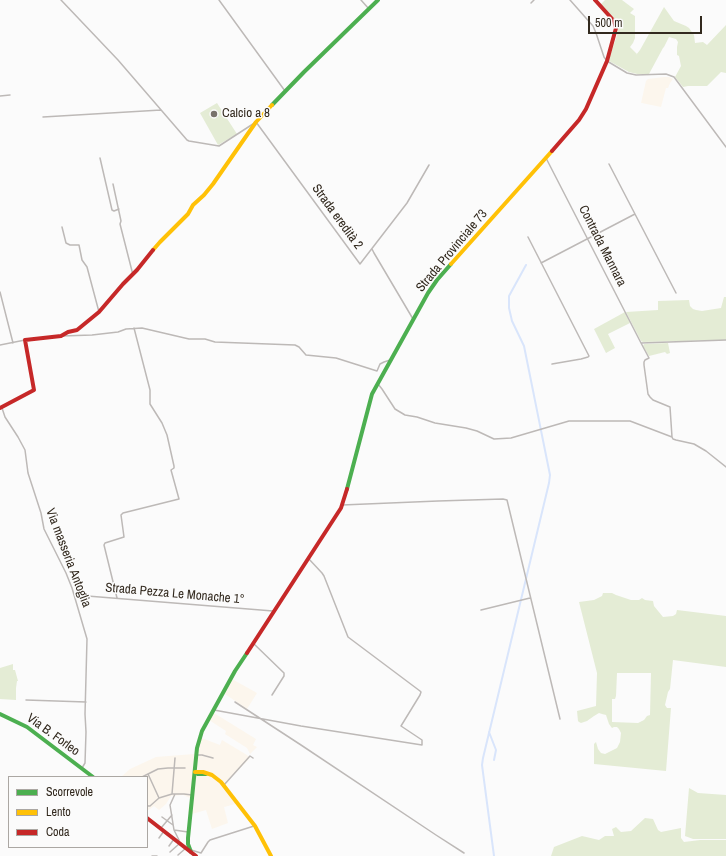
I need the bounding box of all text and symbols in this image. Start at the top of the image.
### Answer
scale bar [590,8,704,34]
text: 500 m [595,15,622,31]
place label: Calcio a 8 [222,106,270,122]
marker: Calcio a 8 [209,109,219,119]
street label: Strada eredità 2 [308,181,366,253]
street label: Contrada Mannara [575,203,629,289]
street label: Strada Provinciale 73 [413,207,491,295]
street label: Via masseria Antoglia [42,506,94,610]
street label: Strada Pezza Le Monache 1° [105,580,245,608]
street label: Via B. Forleo [24,711,82,759]
legend [8,776,148,848]
text: Scorrevole [46,784,93,800]
text: Lento [46,804,71,820]
text: Coda [46,824,70,840]

